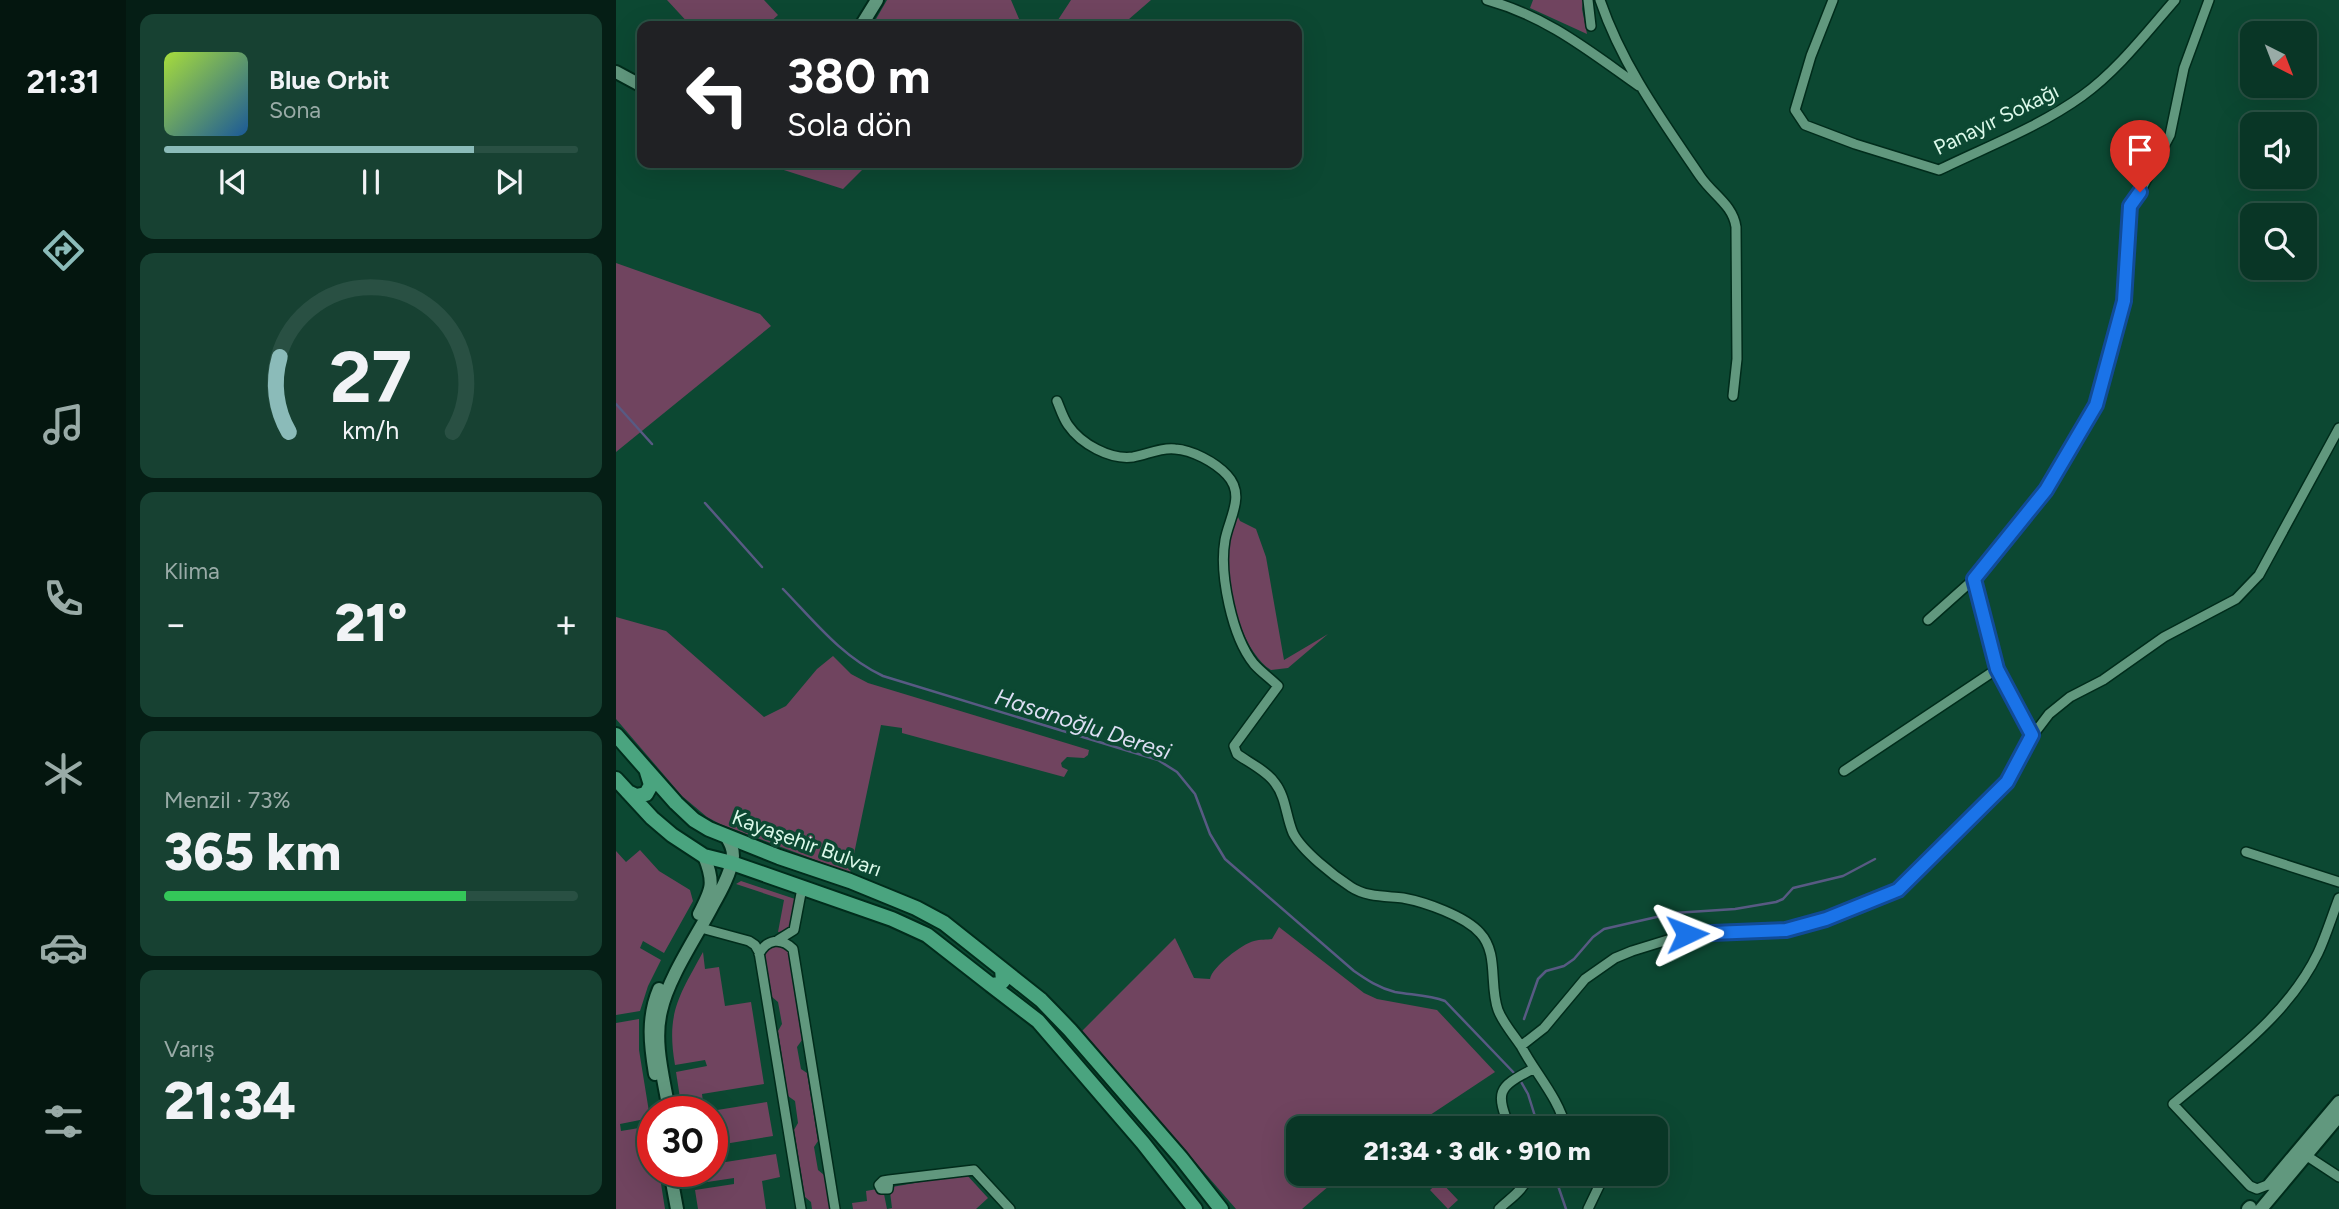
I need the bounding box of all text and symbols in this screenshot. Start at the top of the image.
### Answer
north arrow [2240,21,2317,98]
map controls [2240,21,2317,280]
text: 380 m [787,46,930,105]
icon: left [672,49,763,140]
text: 21:31 [27,63,99,101]
text: Blue Orbit [269,64,390,96]
street label: Panayır Sokağı [1929,78,2063,160]
text: Sona [269,96,321,124]
text: Sola dön [787,106,912,144]
button: sound [2240,112,2317,189]
pin [2110,120,2170,192]
icon: arrive [2121,131,2159,169]
icon: previous [214,163,252,201]
icon: pause [352,163,390,201]
icon: next [490,163,528,201]
button: search [2240,203,2317,280]
icon: directions [39,226,88,275]
text: 27 [330,333,412,420]
icon: music [39,400,88,449]
text: km/h [342,414,400,444]
text: Klima [164,557,220,585]
icon: phone [39,574,88,623]
text: 21° [335,592,407,654]
text: − [164,601,188,647]
text: + [554,601,578,647]
water label: Hasanoğlu Deresi [991,682,1175,766]
icon: climate [39,749,88,798]
text: Menzil · 73% [164,786,291,814]
street label: Kayaşehir Bulvarı [729,804,885,882]
text: 365 km [164,821,341,883]
position arrow [1650,897,1724,971]
icon: car [39,923,88,972]
text: Varış [164,1035,215,1063]
text: 21:34 [164,1070,296,1132]
speed limit sign: 30 [637,1096,728,1187]
icon: filters [39,1097,88,1146]
text: 21:34 · 3 dk · 910 m [1363,1135,1591,1167]

